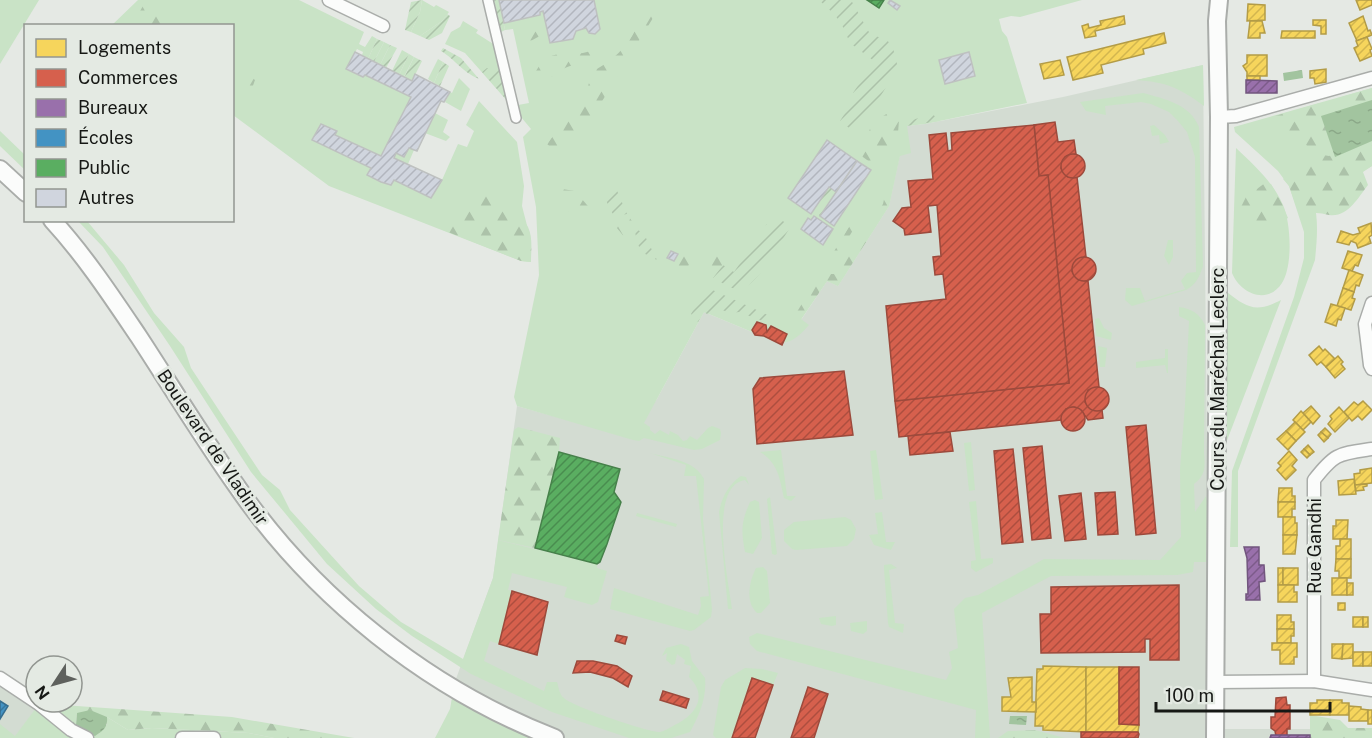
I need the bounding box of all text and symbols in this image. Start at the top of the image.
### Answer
legend [24,24,234,222]
text: Logements [78,37,171,58]
text: Commerces [78,67,178,88]
text: Bureaux [78,97,148,118]
text: Écoles [78,126,133,148]
text: Public [78,157,130,178]
text: Autres [78,187,134,208]
street label: Cours du Maréchal Leclerc [1207,267,1228,491]
street label: Boulevard de Vladimir [153,365,273,529]
street label: Rue Gandhi [1304,498,1325,594]
north arrow [24,654,84,714]
scale bar [1156,675,1330,713]
text: N [31,682,54,703]
text: 100 m [1165,685,1214,706]

